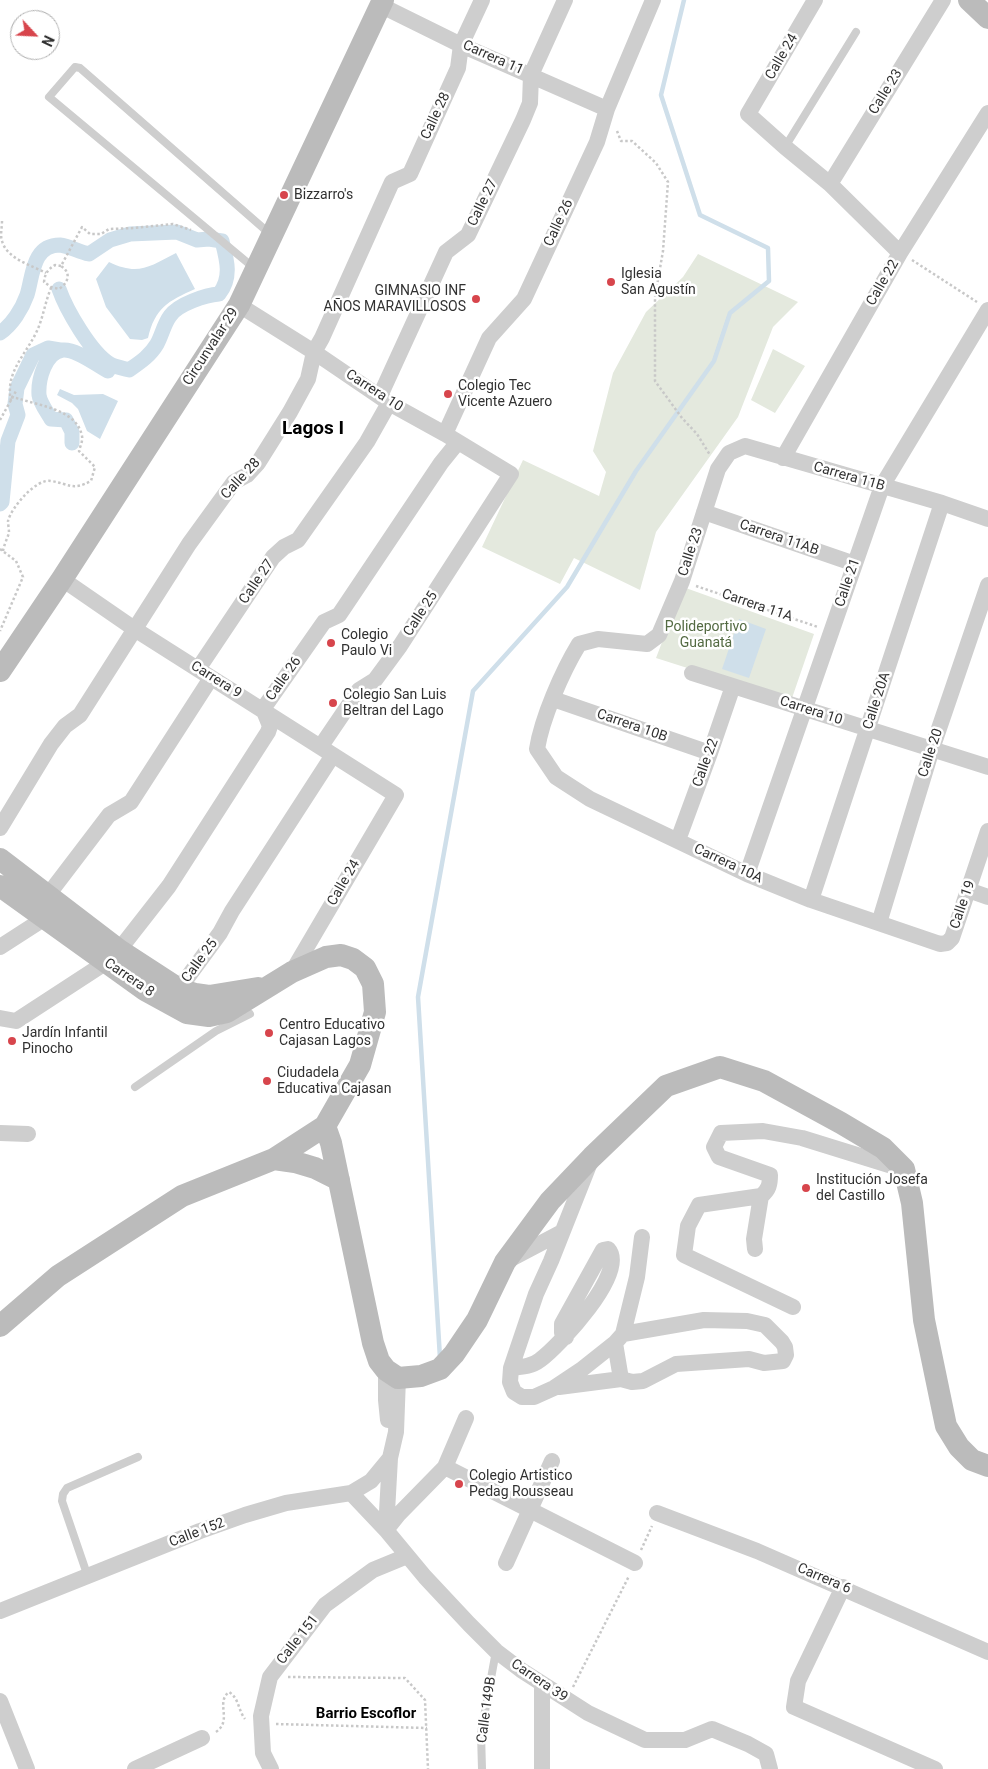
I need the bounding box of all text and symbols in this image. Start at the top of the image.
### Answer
north arrow [10,10,60,60]
street label: Calle 24 [762,31,802,83]
text: N [38,33,57,49]
street label: Carrera 11 [460,37,526,79]
street label: Calle 23 [866,66,906,118]
street label: Calle 28 [418,90,454,142]
street label: Calle 27 [464,177,502,229]
place label: Bizzarro's [294,187,353,203]
marker: Bizzarro's [278,189,290,201]
street label: Calle 26 [541,197,577,249]
street label: Calle 22 [863,257,903,309]
place label: Iglesia San Agustín [621,266,696,298]
marker: Iglesia San Agustín [605,276,617,288]
place label: GIMNASIO INF AÑOS MARAVILLOSOS [324,283,466,316]
marker: GIMNASIO INF AÑOS MARAVILLOSOS [470,293,482,305]
street label: Circunvalar 29 [180,305,242,389]
street label: Carrera 10 [342,366,406,416]
place label: Colegio Tec Vicente Azuero [458,378,552,411]
marker: Colegio Tec Vicente Azuero [442,388,454,400]
district label: Lagos I [282,418,344,440]
street label: Calle 28 [218,455,264,503]
street label: Carrera 11B [811,459,887,495]
street label: Carrera 11AB [737,517,821,559]
street label: Calle 23 [675,526,707,578]
street label: Calle 27 [236,557,278,607]
street label: Calle 21 [832,557,864,609]
street label: Carrera 11A [719,586,795,626]
street label: Calle 25 [400,588,442,640]
park label: Polideportivo Guanatá [665,619,747,652]
place label: Colegio Paulo Vi [341,627,392,660]
marker: Colegio Paulo Vi [325,637,337,649]
street label: Calle 26 [263,654,305,704]
street label: Carrera 9 [187,658,245,702]
street label: Calle 20A [860,670,894,732]
place label: Colegio San Luis Beltran del Lago [343,687,446,720]
street label: Carrera 10 [778,693,844,729]
marker: Colegio San Luis Beltran del Lago [327,697,339,709]
street label: Carrera 10B [595,706,669,746]
street label: Calle 20 [915,727,947,779]
street label: Calle 22 [690,737,722,789]
street label: Carrera 10A [691,841,765,887]
street label: Calle 24 [324,857,364,909]
street label: Calle 19 [947,879,979,931]
street label: Calle 25 [178,936,222,986]
street label: Carrera 8 [101,955,157,1001]
place label: Centro Educativo Cajasan Lagos [279,1017,385,1050]
place label: Jardín Infantil Pinocho [22,1025,108,1058]
marker: Centro Educativo Cajasan Lagos [263,1027,275,1039]
marker: Jardín Infantil Pinocho [6,1035,18,1047]
place label: Ciudadela Educativa Cajasan [277,1065,391,1098]
marker: Ciudadela Educativa Cajasan [261,1075,273,1087]
place label: Institución Josefa del Castillo [816,1172,928,1204]
marker: Institución Josefa del Castillo [800,1182,812,1194]
place label: Colegio Artistico Pedag Rousseau [469,1468,574,1500]
marker: Colegio Artistico Pedag Rousseau [453,1478,465,1490]
street label: Calle 152 [167,1515,227,1551]
street label: Carrera 6 [795,1560,853,1598]
street label: Calle 151 [274,1612,322,1668]
street label: Carrera 39 [507,1656,571,1706]
street label: Calle 149B [474,1676,500,1744]
district label: Barrio Escoflor [316,1705,416,1723]

